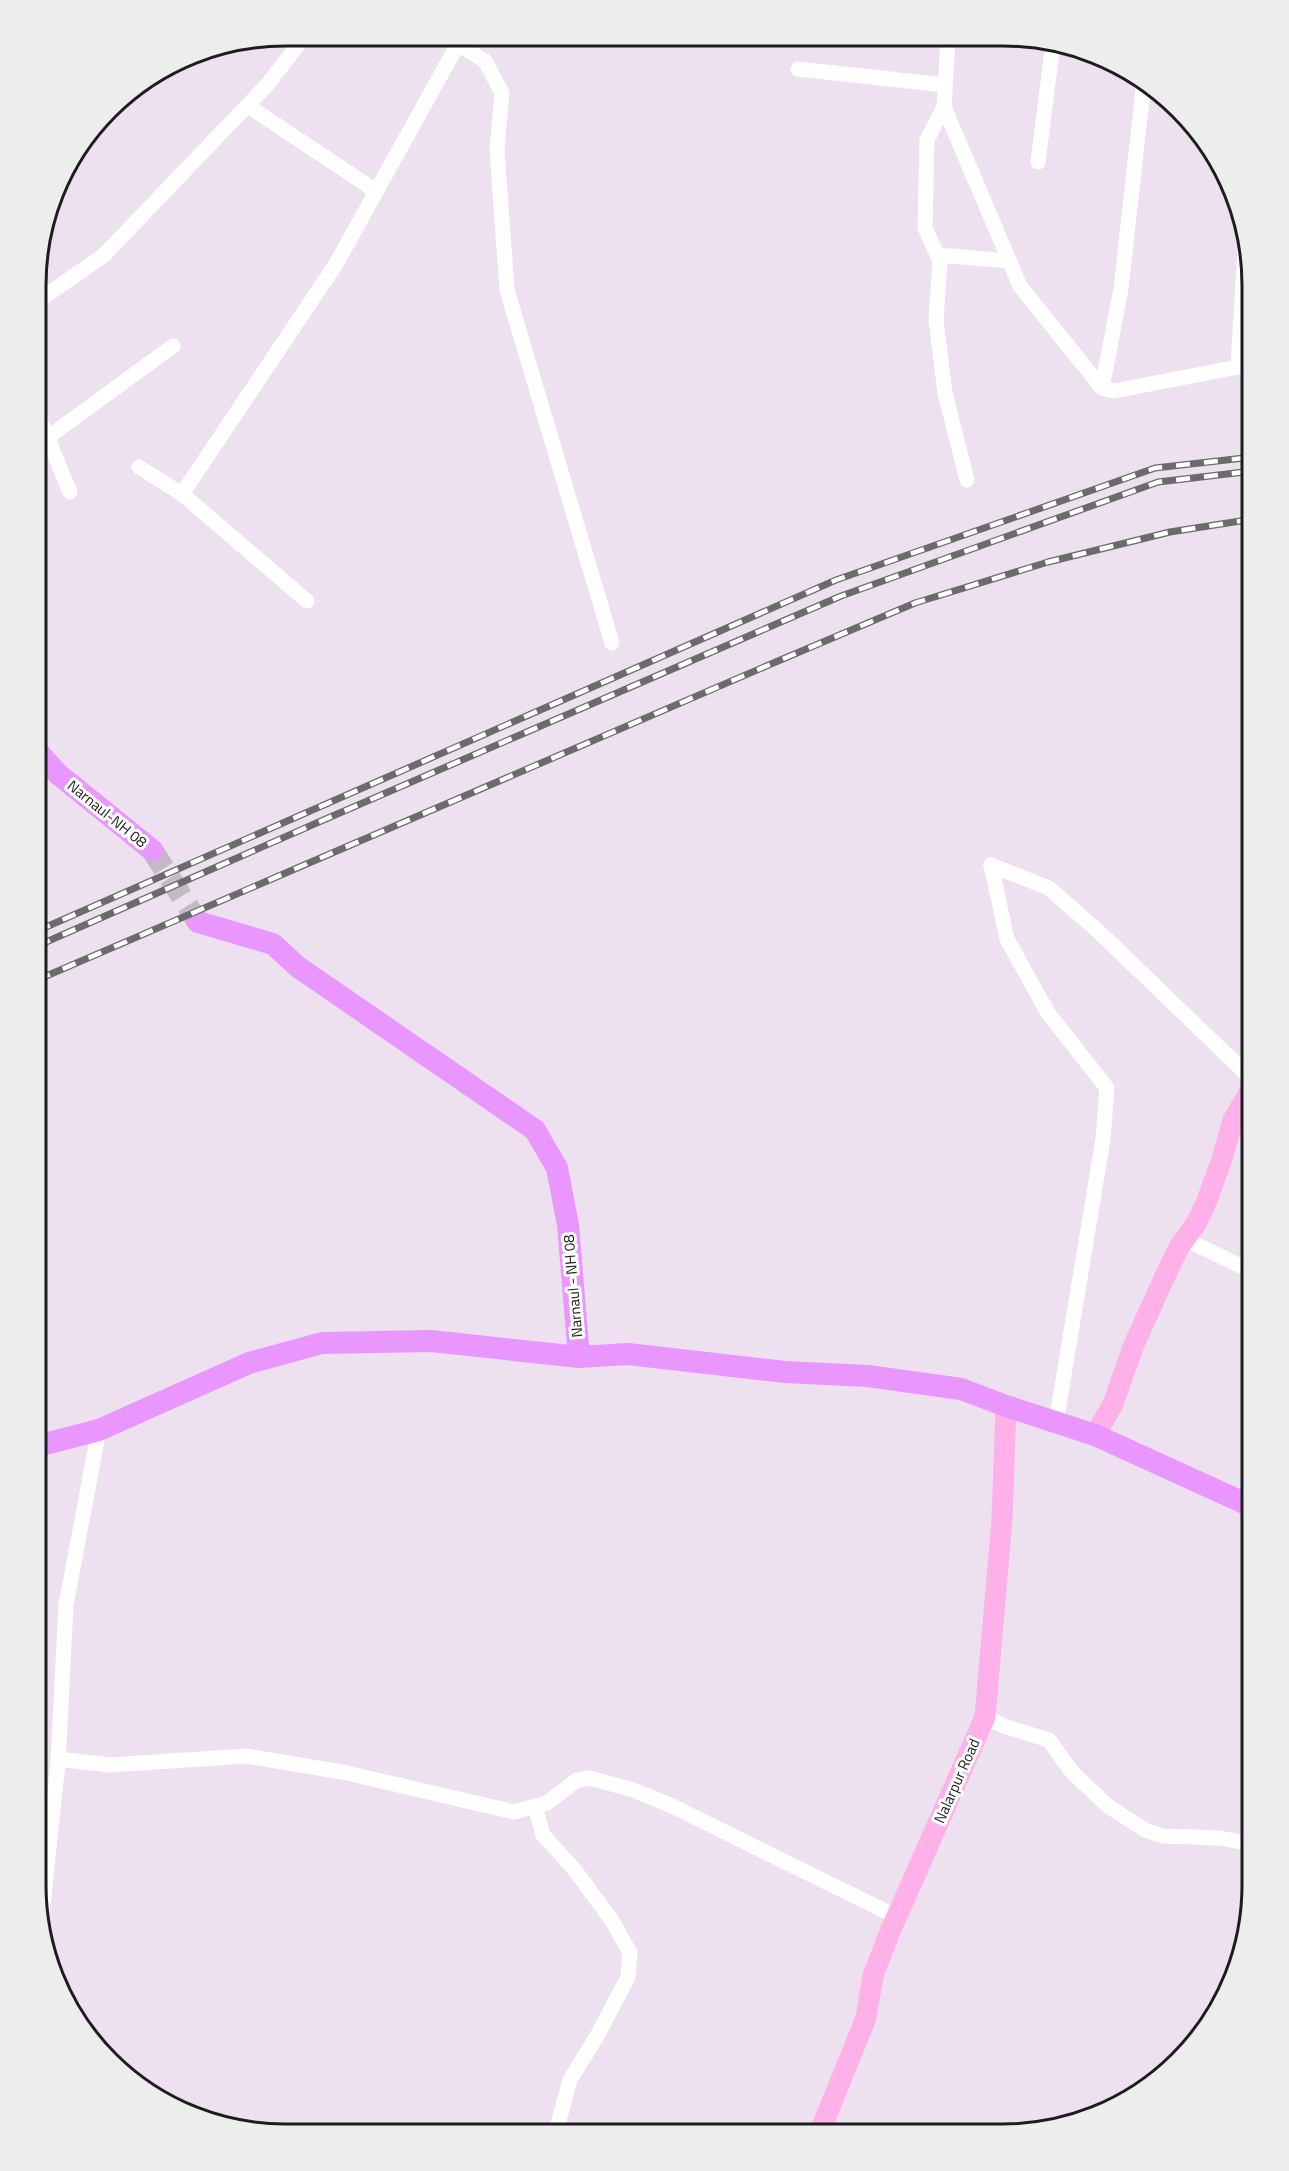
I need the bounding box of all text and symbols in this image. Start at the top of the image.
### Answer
street label: Narnaul-NH 08 [62,774,152,853]
street label: Narnaul - NH 08 [557,1234,588,1339]
street label: Nalarpur Road [928,1735,985,1827]

